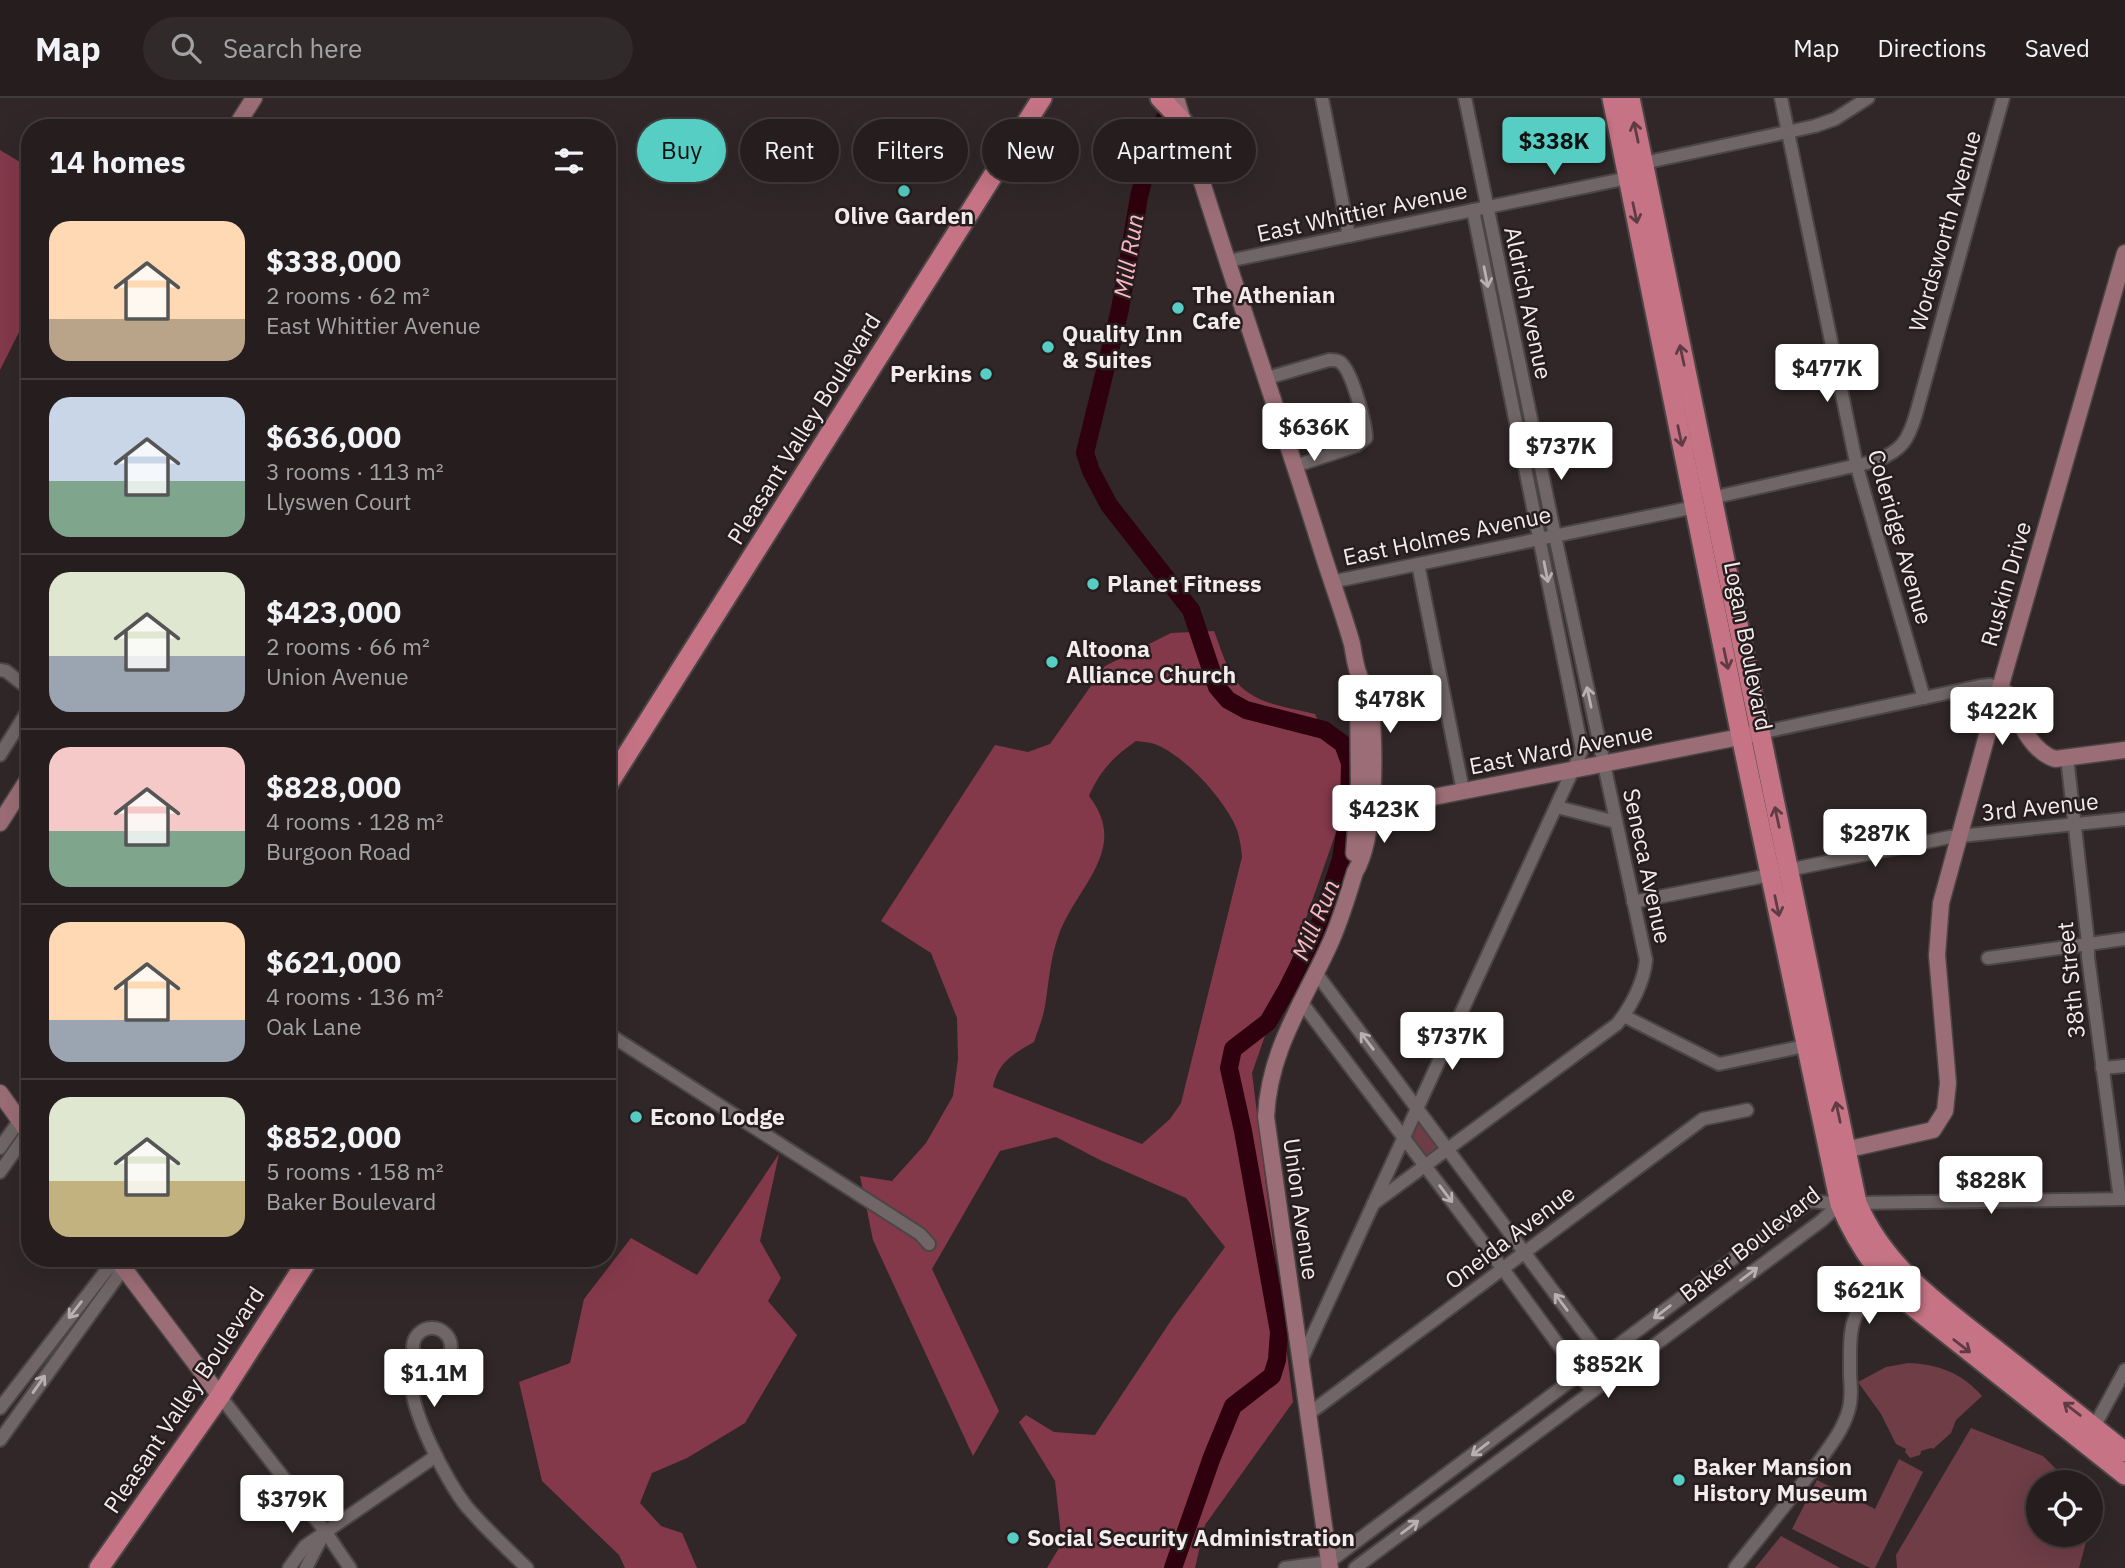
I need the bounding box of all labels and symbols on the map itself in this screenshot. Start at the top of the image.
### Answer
pin: $338K [1505,118,1603,177]
one-way arrow [1629,121,1643,144]
street label: Wordsworth Avenue [1901,127,1987,335]
street label: East Whittier Avenue [1254,174,1470,248]
marker: Olive Garden [896,183,912,199]
place label: Olive Garden [834,200,974,230]
one-way arrow [1629,201,1642,224]
water label: Mill Run [1106,211,1150,300]
street label: Aldrich Avenue [1498,224,1560,382]
one-way arrow [1480,265,1494,288]
place label: The Athenian Cafe [1192,279,1335,335]
marker: The Athenian Cafe [1170,300,1186,316]
street label: Pleasant Valley Boulevard [720,307,887,550]
place label: Quality Inn & Suites [1062,318,1183,374]
marker: Quality Inn & Suites [1040,339,1056,355]
one-way arrow [1675,344,1688,367]
pin: $477K [1778,344,1876,404]
place label: Perkins [890,358,972,388]
marker: Perkins [978,366,994,382]
pin: $636K [1265,404,1363,463]
pin: $737K [1512,422,1610,482]
one-way arrow [1674,424,1688,447]
street label: Coleridge Avenue [1862,446,1940,628]
street label: East Holmes Avenue [1340,498,1553,572]
street label: Ruskin Drive [1973,518,2037,650]
street label: Logan Boulevard [1718,559,1780,733]
one-way arrow [1540,560,1554,583]
place label: Planet Fitness [1107,568,1262,598]
marker: Planet Fitness [1085,576,1101,592]
place label: Altoona Alliance Church [1066,633,1236,689]
one-way arrow [1720,647,1734,670]
marker: Altoona Alliance Church [1044,654,1060,670]
pin: $478K [1341,676,1439,735]
one-way arrow [1582,686,1596,709]
pin: $422K [1953,688,2051,747]
street label: East Ward Avenue [1466,715,1655,781]
street label: 3rd Avenue [1980,785,2100,827]
pin: $423K [1335,786,1433,845]
street label: Seneca Avenue [1617,786,1679,946]
one-way arrow [1770,806,1784,829]
pin: $287K [1826,810,1924,869]
water label: Mill Run [1284,874,1346,965]
one-way arrow [1770,894,1784,917]
street label: 38th Street [2049,920,2091,1040]
pin: $737K [1403,1012,1501,1072]
one-way arrow [1359,1033,1374,1051]
place label: Econo Lodge [650,1101,785,1131]
one-way arrow [1830,1101,1844,1124]
marker: Econo Lodge [628,1109,644,1125]
street label: Union Avenue [1277,1136,1327,1282]
pin: $828K [1942,1156,2040,1216]
street label: Oneida Avenue [1438,1177,1581,1295]
street label: Baker Boulevard [1673,1179,1826,1307]
one-way arrow [1438,1185,1453,1203]
pin: $621K [1820,1266,1918,1326]
one-way arrow [1739,1267,1758,1281]
street label: Pleasant Valley Boulevard [96,1280,270,1519]
one-way arrow [1554,1293,1569,1312]
one-way arrow [67,1301,82,1319]
one-way arrow [1653,1305,1672,1319]
one-way arrow [1953,1338,1971,1353]
pin: $852K [1559,1340,1657,1400]
pin: $1.1M [385,1350,483,1409]
one-way arrow [32,1375,46,1394]
one-way arrow [2063,1402,2081,1417]
one-way arrow [1471,1441,1490,1456]
place label: Baker Mansion History Museum [1693,1451,1868,1507]
marker: Baker Mansion History Museum [1671,1472,1687,1488]
pin: $379K [243,1476,341,1535]
one-way arrow [1400,1520,1418,1535]
place label: Social Security Administration [1027,1522,1355,1552]
marker: Social Security Administration [1005,1530,1021,1546]

